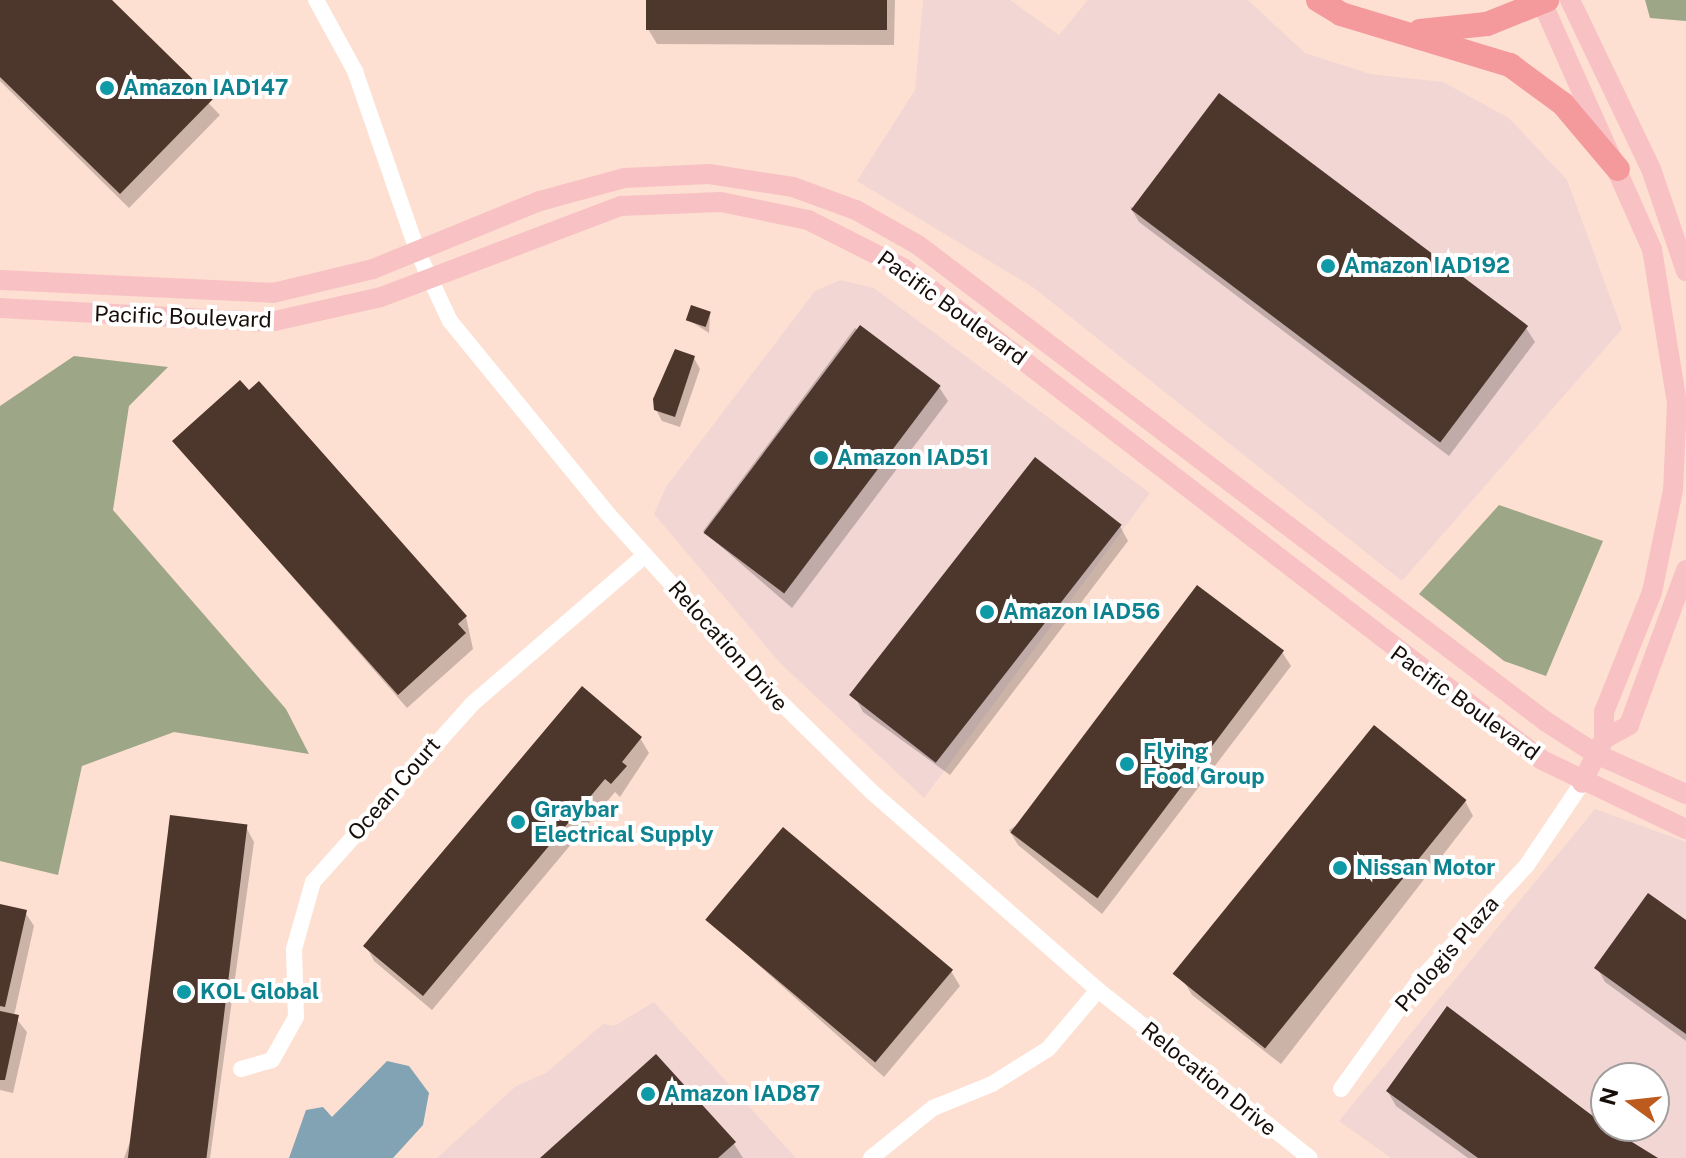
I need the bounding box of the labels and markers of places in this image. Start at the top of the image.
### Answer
place label: Amazon IAD147 [123,75,289,101]
marker: Amazon IAD147 [98,79,116,97]
place label: Amazon IAD192 [1344,253,1510,279]
marker: Amazon IAD192 [1319,257,1337,275]
place label: Amazon IAD51 [837,445,989,471]
marker: Amazon IAD51 [812,449,830,467]
place label: Amazon IAD56 [1003,599,1160,625]
marker: Amazon IAD56 [978,603,996,621]
place label: Flying Food Group [1143,738,1265,790]
marker: Flying Food Group [1118,755,1136,773]
place label: Graybar Electrical Supply [534,796,714,848]
marker: Graybar Electrical Supply [509,813,527,831]
place label: Nissan Motor [1356,855,1495,881]
marker: Nissan Motor [1331,859,1349,877]
place label: KOL Global [200,979,319,1005]
marker: KOL Global [175,983,193,1001]
place label: Amazon IAD87 [664,1081,820,1107]
marker: Amazon IAD87 [639,1085,657,1103]

